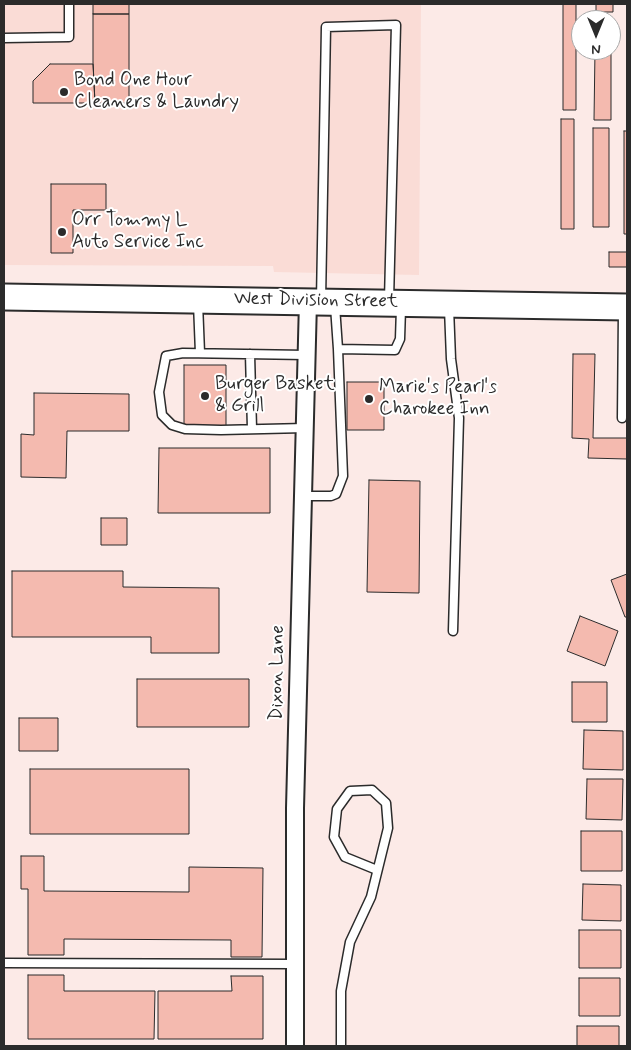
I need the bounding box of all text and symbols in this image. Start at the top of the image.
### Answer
north arrow [571,10,621,60]
text: N [591,40,601,58]
place label: Bond One Hour Cleaners & Laundry [74,70,239,114]
marker: Bond One Hour Cleaners & Laundry [58,86,70,98]
place label: Orr Tommy L Auto Service Inc [72,210,204,254]
marker: Orr Tommy L Auto Service Inc [56,226,68,238]
street label: West Division Street [234,288,398,314]
place label: Burger Basket & Grill [215,374,335,418]
place label: Marie's Pearl's Charokee Inn [379,377,497,421]
marker: Burger Basket & Grill [199,390,211,402]
marker: Marie's Pearl's Charokee Inn [363,393,375,405]
street label: Dixon Lane [266,625,290,721]

